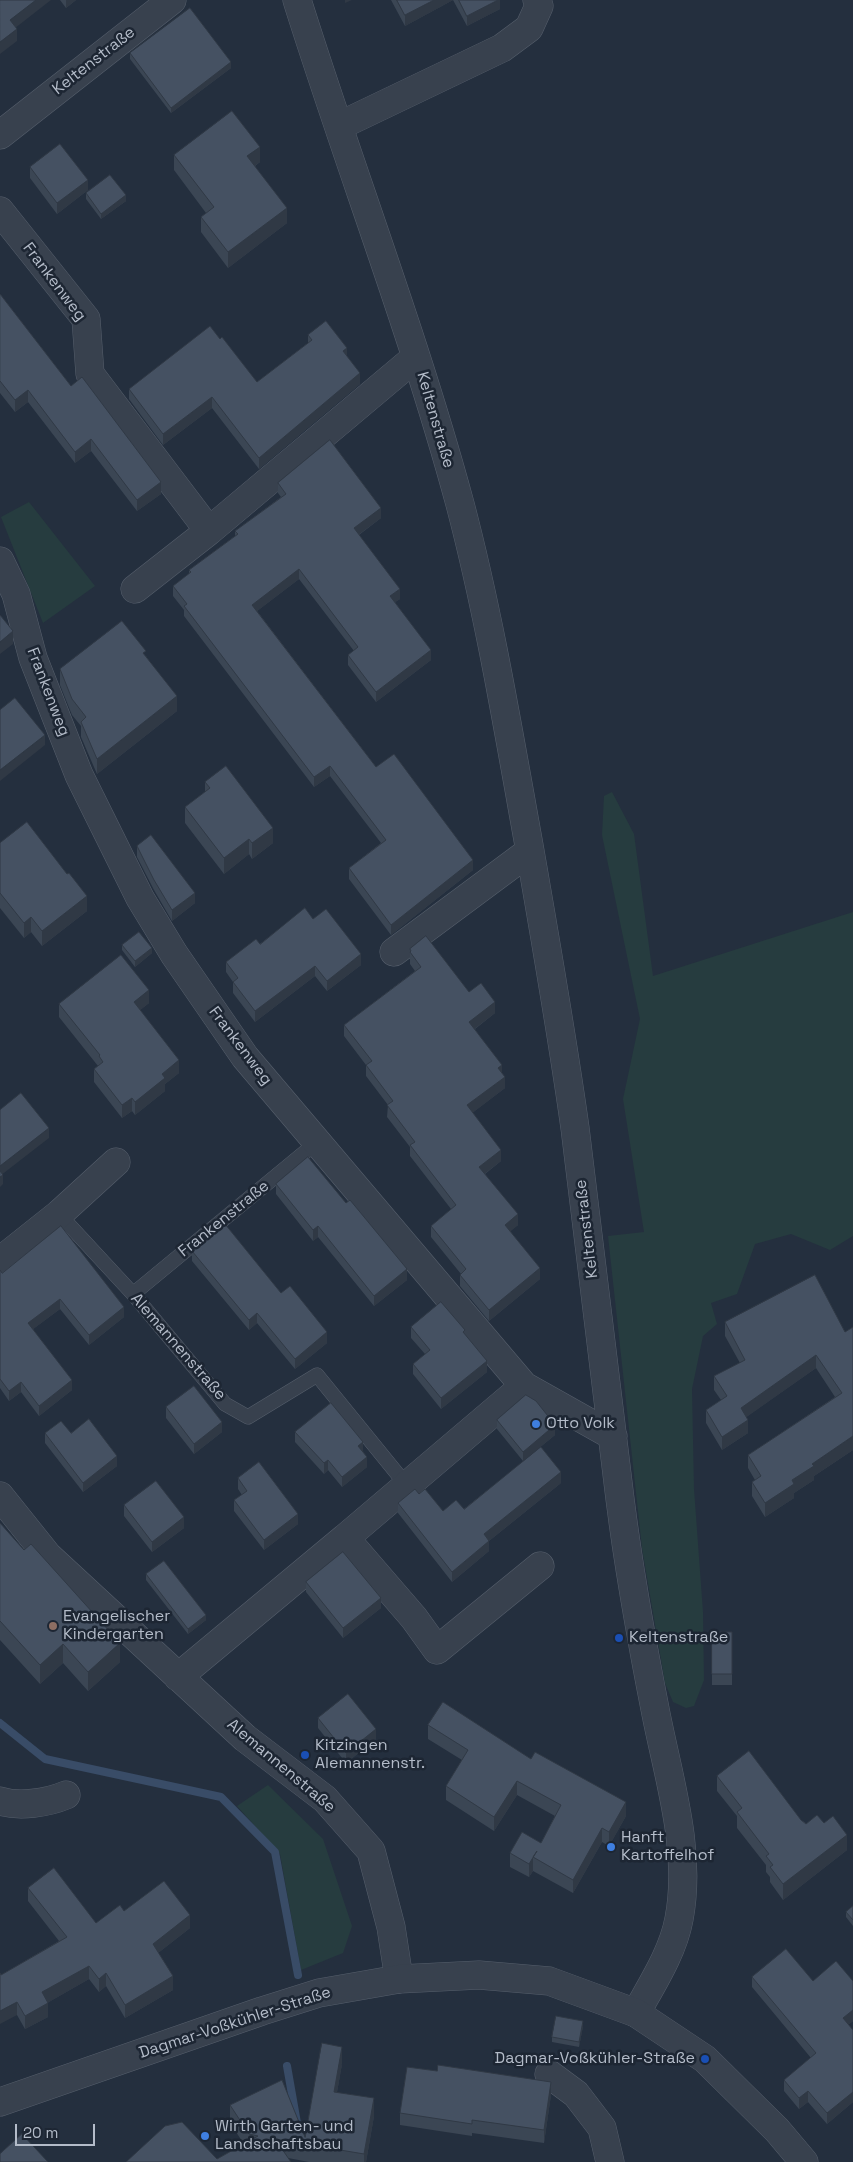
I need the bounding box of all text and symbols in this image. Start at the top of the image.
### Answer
street label: Keltenstraße [49,23,139,99]
street label: Frankenweg [18,239,90,325]
street label: Keltenstraße [412,370,458,470]
street label: Frankenweg [22,645,74,739]
street label: Frankenweg [204,1003,276,1089]
street label: Frankenstraße [175,1177,273,1261]
street label: Keltenstraße [571,1179,603,1279]
street label: Alemannenstraße [126,1290,230,1404]
place label: Otto Volk [546,1414,615,1434]
marker: Otto Volk [530,1418,542,1430]
place label: Evangelischer Kindergarten [63,1607,170,1645]
marker: Evangelischer Kindergarten [47,1620,59,1632]
place label: Keltenstraße [629,1628,728,1648]
marker: Keltenstraße [613,1632,625,1644]
street label: Alemannenstraße [223,1715,339,1817]
place label: Kitzingen Alemannenstr. [315,1736,425,1774]
marker: Kitzingen Alemannenstr. [299,1749,311,1761]
place label: Hanft Kartoffelhof [621,1828,714,1866]
marker: Hanft Kartoffelhof [605,1841,617,1853]
street label: Dagmar-Voßkühler-Straße [137,1983,333,2063]
place label: Dagmar-Voßkühler-Straße [495,2049,695,2069]
marker: Dagmar-Voßkühler-Straße [699,2053,711,2065]
scale bar [18,2114,98,2146]
place label: Wirth Garten- und Landschaftsbau [215,2117,354,2155]
text: 20 m [23,2123,58,2142]
marker: Wirth Garten- und Landschaftsbau [199,2130,211,2142]

